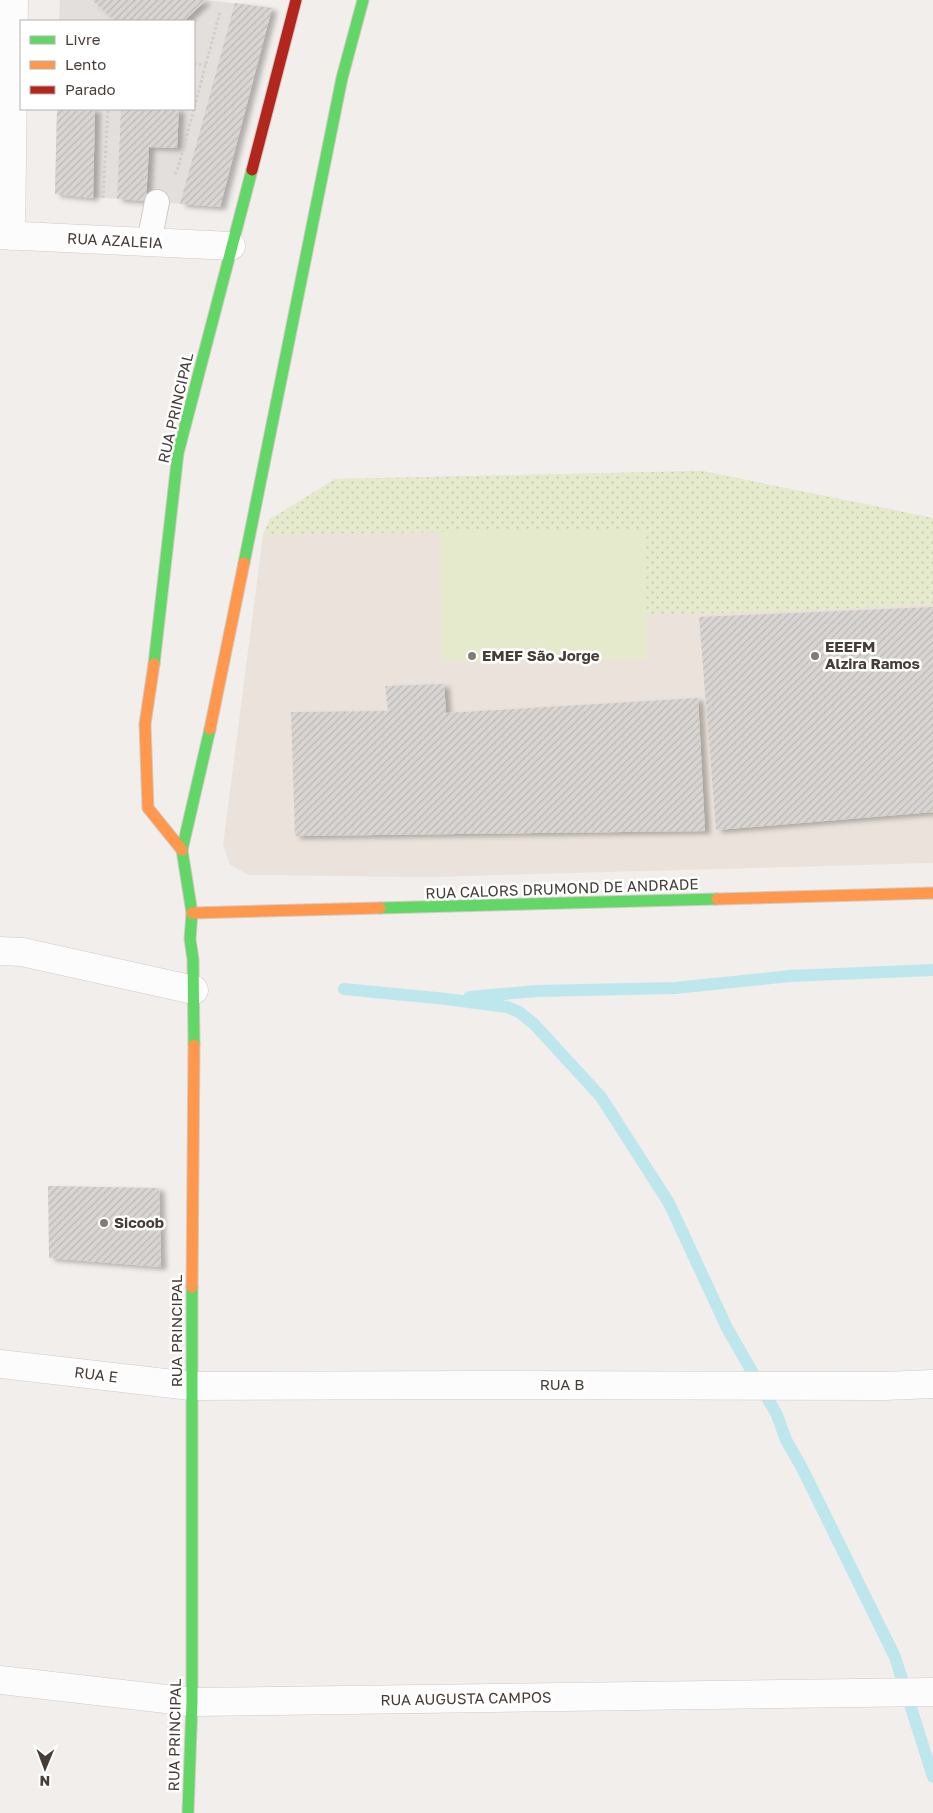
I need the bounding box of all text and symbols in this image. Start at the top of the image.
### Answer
legend [20,20,195,110]
text: Livre [65,30,101,48]
text: Lento [65,55,106,73]
text: Parado [65,80,116,98]
street label: RUA AZALEIA [67,229,163,251]
street label: RUA PRINCIPAL [154,350,197,465]
place label: EEEFM Alzira Ramos [825,637,920,672]
place label: EMEF São Jorge [482,646,600,664]
marker: EMEF São Jorge [466,650,478,662]
marker: EEEFM Alzira Ramos [809,650,821,662]
street label: RUA CALORS DRUMOND DE ANDRADE [425,874,699,902]
place label: Sicoob [114,1213,164,1231]
marker: Sicoob [98,1217,110,1229]
street label: RUA PRINCIPAL [167,1274,185,1387]
street label: RUA E [73,1362,119,1386]
street label: RUA B [540,1375,584,1393]
street label: RUA PRINCIPAL [164,1678,184,1791]
street label: RUA AUGUSTA CAMPOS [380,1688,552,1708]
north arrow [20,1743,70,1793]
text: N [39,1773,50,1790]

